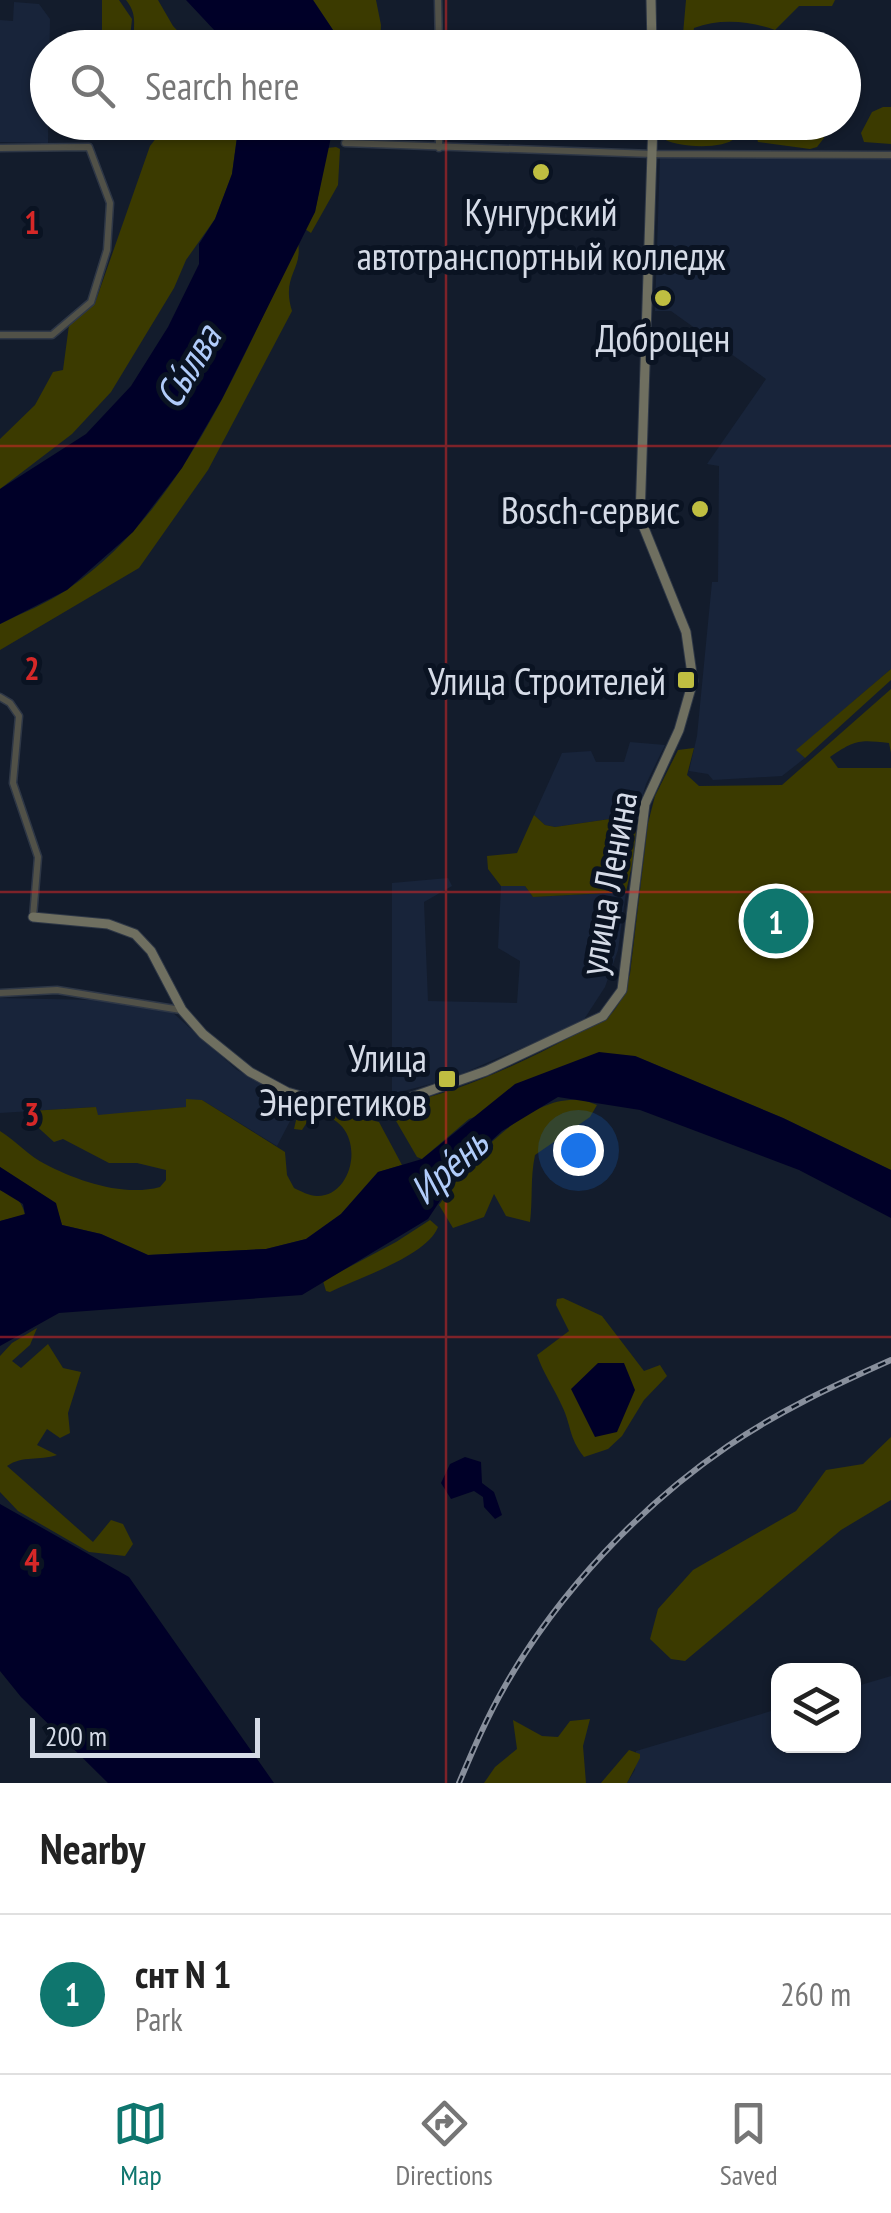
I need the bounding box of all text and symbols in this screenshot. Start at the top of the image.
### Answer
search box [30,30,861,140]
icon: search [65,58,120,113]
text: Search here [145,61,299,110]
marker: Кунгурский автотранспортный колледж [530,161,552,183]
place label: Кунгурский автотранспортный колледж [357,187,726,280]
text: 1 [24,201,40,243]
marker: Доброцен [652,287,674,309]
water label: Сы́лва [142,313,233,417]
place label: Доброцен [596,313,730,362]
place label: Bosch-сервис [501,485,680,534]
marker: Bosch-сервис [689,498,711,520]
text: 2 [24,647,40,689]
place label: Улица Строителей [428,656,666,705]
marker: Улица Строителей [675,669,697,691]
street label: улица Ленина [567,787,647,979]
pin: 1 [744,884,808,958]
place label: Улица Энергетиков [259,1033,427,1126]
marker: Улица Энергетиков [436,1068,458,1090]
text: 3 [24,1093,40,1135]
water label: Ире́нь [398,1116,500,1215]
your location [553,1125,604,1176]
text: 4 [24,1539,40,1581]
map controls [771,1663,861,1753]
button: layers [771,1663,861,1753]
scale bar [30,1713,260,1758]
text: 200 m [45,1717,107,1754]
text: Nearby [40,1821,145,1876]
text: снт N 1 [135,1949,231,1998]
text: 1 [65,1973,80,2015]
text: 260 m [780,1973,851,2015]
text: Park [135,1998,183,2040]
tab: Map [113,2096,168,2193]
tab: Directions [395,2096,493,2193]
tab: Saved [720,2096,778,2193]

